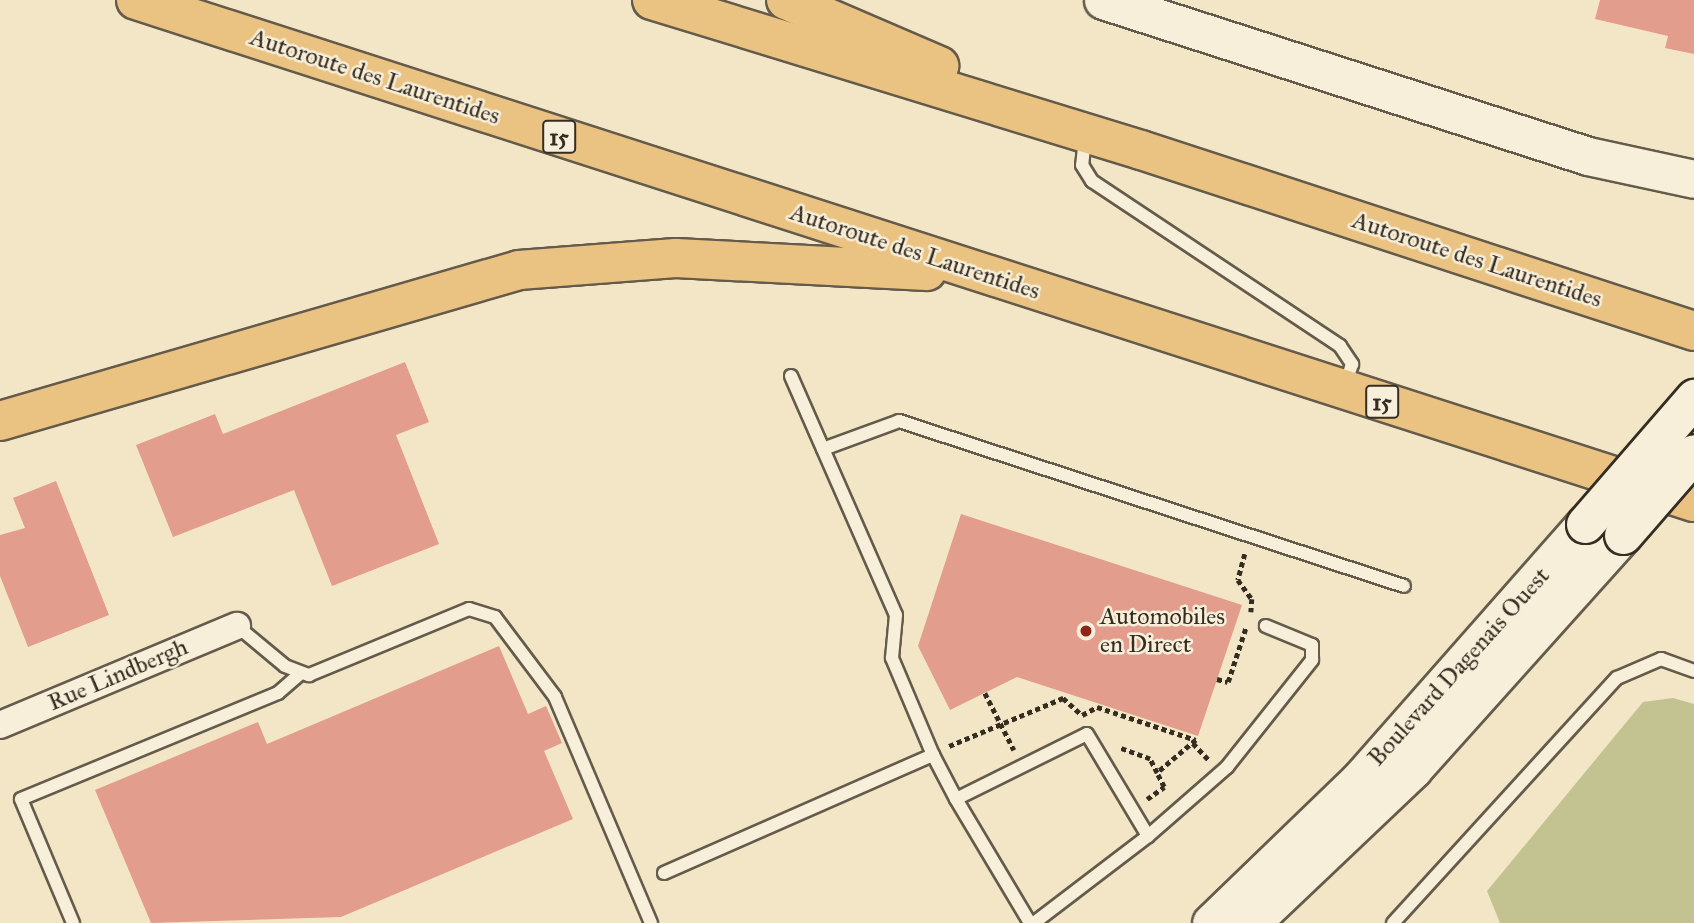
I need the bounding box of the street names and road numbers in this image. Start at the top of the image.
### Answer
street label: Autoroute des Laurentides [246,23,504,131]
road number: 15 [542,118,576,156]
street label: Autoroute des Laurentides [786,198,1044,306]
street label: Autoroute des Laurentides [1348,206,1606,314]
road number: 15 [1364,382,1400,422]
street label: Boulevard Dagenais Ouest [1362,562,1556,772]
street label: Rue Lindbergh [44,633,192,717]

